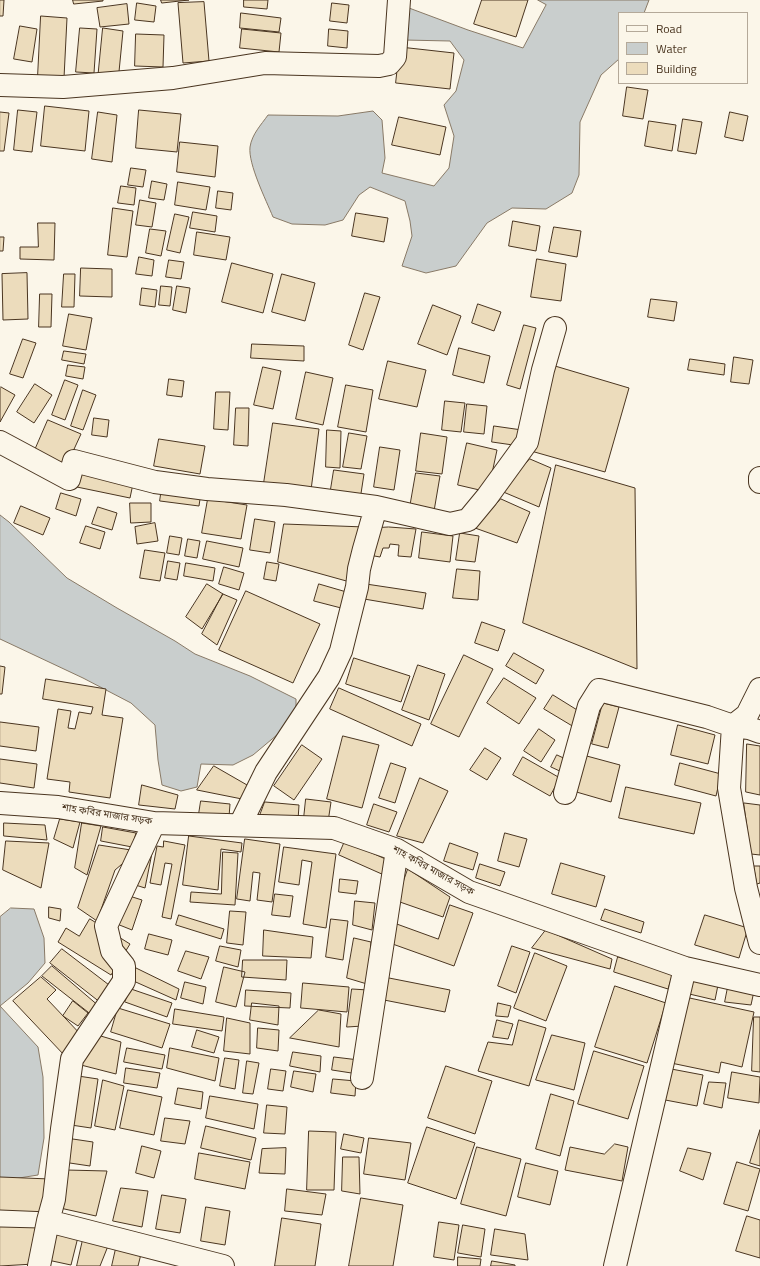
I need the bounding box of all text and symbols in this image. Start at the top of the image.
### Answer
legend [618,12,748,84]
text: Road [656,19,682,38]
text: Water [656,39,687,58]
text: Building [656,59,697,78]
street label: শাহ কবির মাজার সড়ক [61,802,153,828]
street label: শাহ কবির মাজার সড়ক [390,844,476,898]

